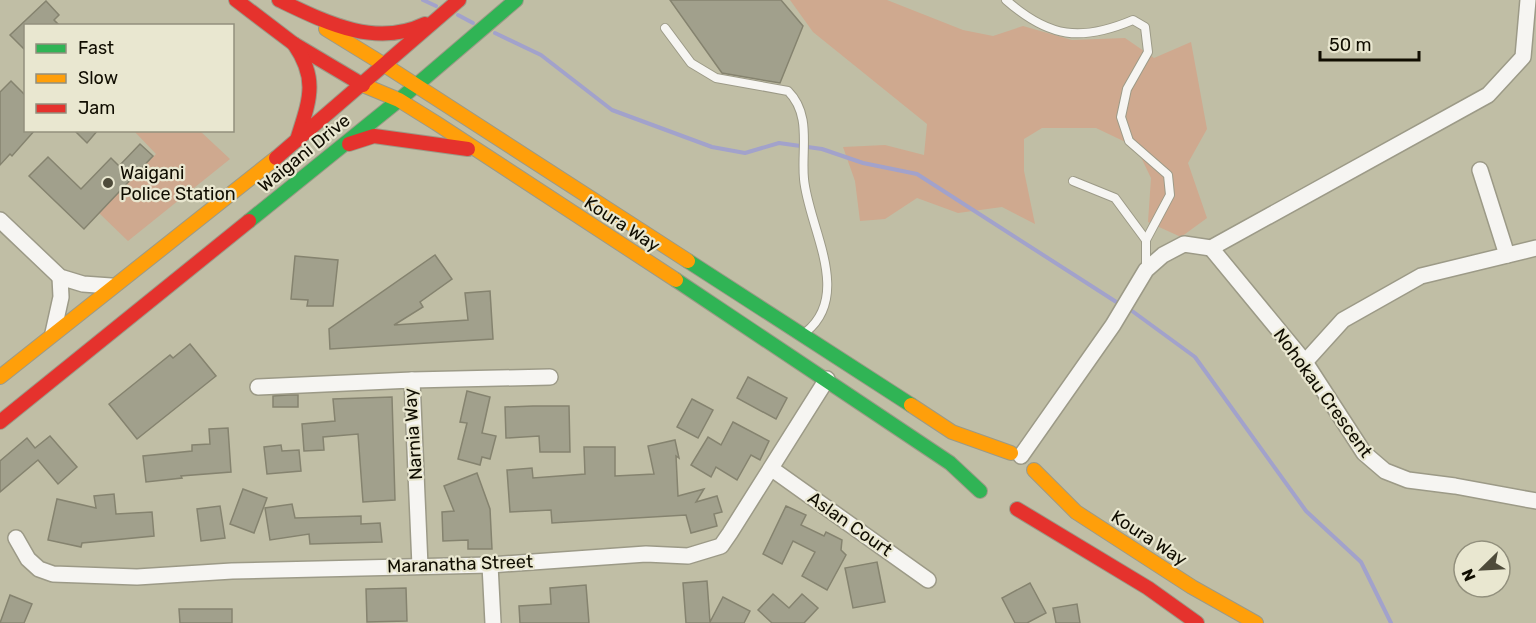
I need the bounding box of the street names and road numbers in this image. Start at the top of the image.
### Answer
street label: Waigani Drive [254,109,354,197]
street label: Koura Way [580,191,664,257]
street label: Nohokau Crescent [1269,324,1377,462]
street label: Narnia Way [399,387,427,481]
street label: Aslan Court [804,487,896,561]
street label: Koura Way [1107,505,1191,571]
street label: Maranatha Street [387,550,533,578]

